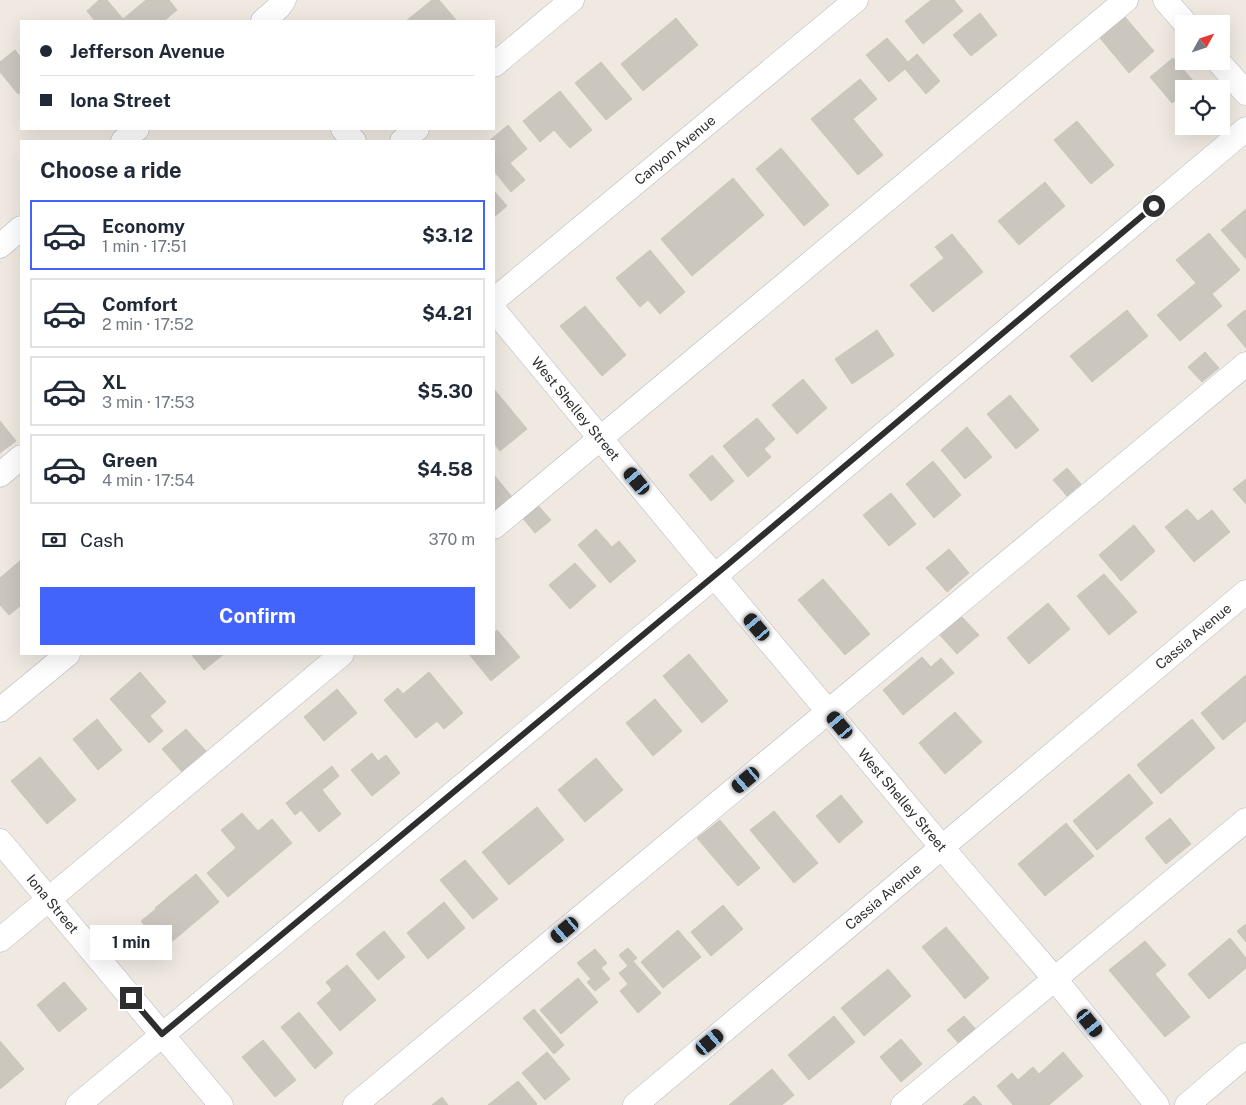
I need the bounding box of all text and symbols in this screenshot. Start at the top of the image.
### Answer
north arrow [1175,15,1230,70]
map controls [1175,15,1230,135]
text: Jefferson Avenue [70,40,225,62]
button: locate [1175,80,1230,135]
text: Iona Street [70,89,171,111]
street label: Canyon Avenue [631,112,719,188]
text: Choose a ride [40,157,182,183]
route start [1143,195,1165,217]
icon: car [42,213,87,258]
text: Economy [102,215,185,237]
text: $3.12 [422,224,473,246]
text: 1 min · 17:51 [102,237,187,256]
icon: car [42,291,87,336]
text: Comfort [102,293,178,315]
text: $4.21 [422,302,473,324]
text: 2 min · 17:52 [102,315,193,334]
street label: West Shelley Street [528,354,623,464]
icon: car [42,369,87,414]
text: XL [102,371,127,393]
text: $5.30 [417,380,473,402]
text: 3 min · 17:53 [102,393,195,412]
icon: car [42,447,87,492]
text: Green [102,449,157,471]
text: $4.58 [417,458,473,480]
car [621,465,652,497]
text: 4 min · 17:54 [102,471,194,490]
icon: cash [40,526,68,554]
text: Cash [80,529,124,551]
text: 370 m [428,530,475,549]
button: Confirm [40,587,475,645]
street label: Cassia Avenue [1152,600,1235,673]
car [741,611,772,643]
car [824,709,855,741]
street label: West Shelley Street [855,745,950,855]
car [729,765,762,795]
street label: Cassia Avenue [842,860,924,933]
street label: Iona Street [23,871,82,937]
car [548,915,581,945]
callout: 1 min [90,926,172,960]
text: 1 min [112,933,150,952]
route end [120,987,142,1009]
car [1074,1007,1105,1039]
car [693,1027,726,1057]

